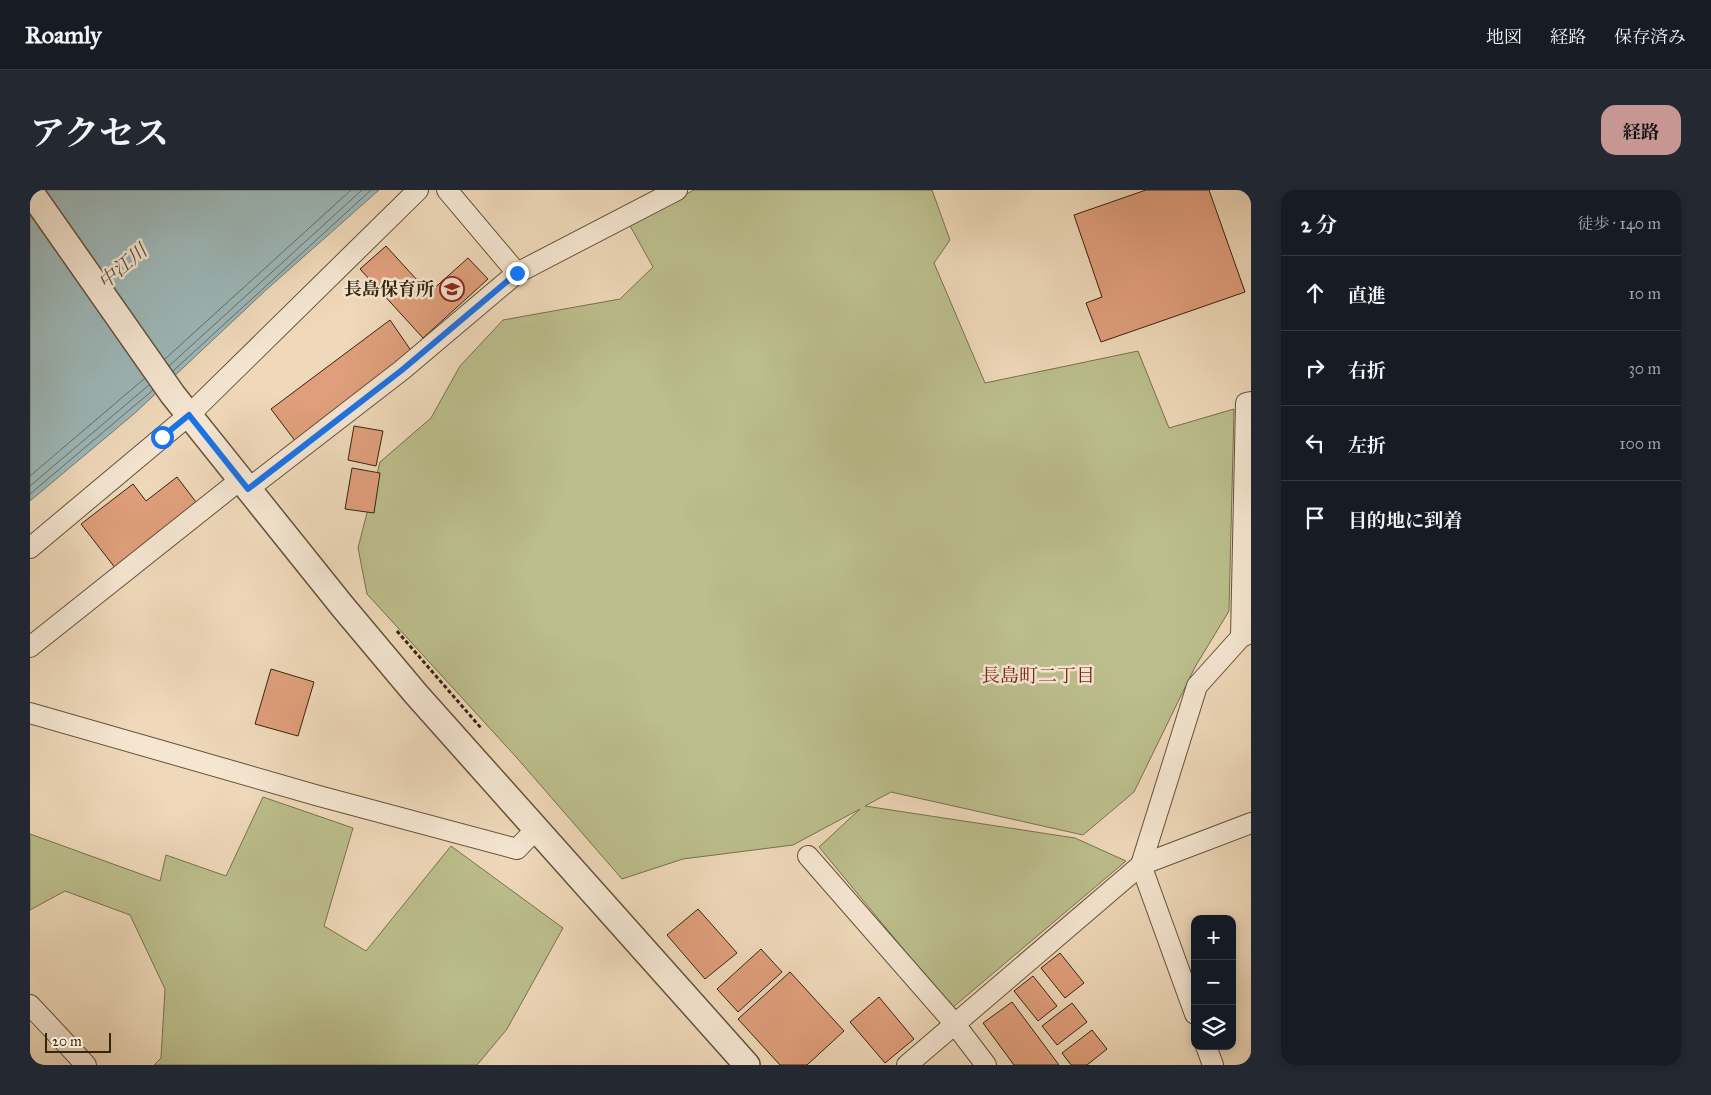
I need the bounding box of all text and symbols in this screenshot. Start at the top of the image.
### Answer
text: Roamly [25,20,102,50]
text: 地図 [1486,26,1522,48]
text: 経路 [1550,26,1586,48]
text: 保存済み [1614,26,1686,48]
button: 経路 [1601,105,1681,155]
text: アクセス [30,112,169,155]
text: 2 分 [1301,212,1337,238]
text: 徒歩 · 140 m [1577,214,1661,233]
water label: 中江川 [93,238,153,294]
route end [506,262,529,285]
school or university icon: 長島保育所 [439,276,465,302]
place label: 長島保育所 [344,278,434,300]
icon: ahead [1301,279,1329,307]
text: 直進 [1348,284,1386,307]
text: 10 m [1629,284,1661,303]
icon: right [1301,354,1329,382]
text: 右折 [1348,359,1386,382]
text: 30 m [1628,359,1661,378]
route start [151,426,174,449]
icon: left [1301,429,1329,457]
text: 左折 [1348,434,1386,457]
text: 100 m [1619,434,1661,453]
icon: arrive [1301,504,1329,532]
text: 目的地に到着 [1348,509,1462,532]
district label: 長島町二丁目 [981,664,1095,687]
map controls [1191,915,1236,1050]
button: + [1191,915,1236,960]
button: − [1191,960,1236,1005]
button: layers [1191,1005,1236,1050]
scale bar [45,1030,111,1053]
text: 20 m [52,1033,82,1050]

